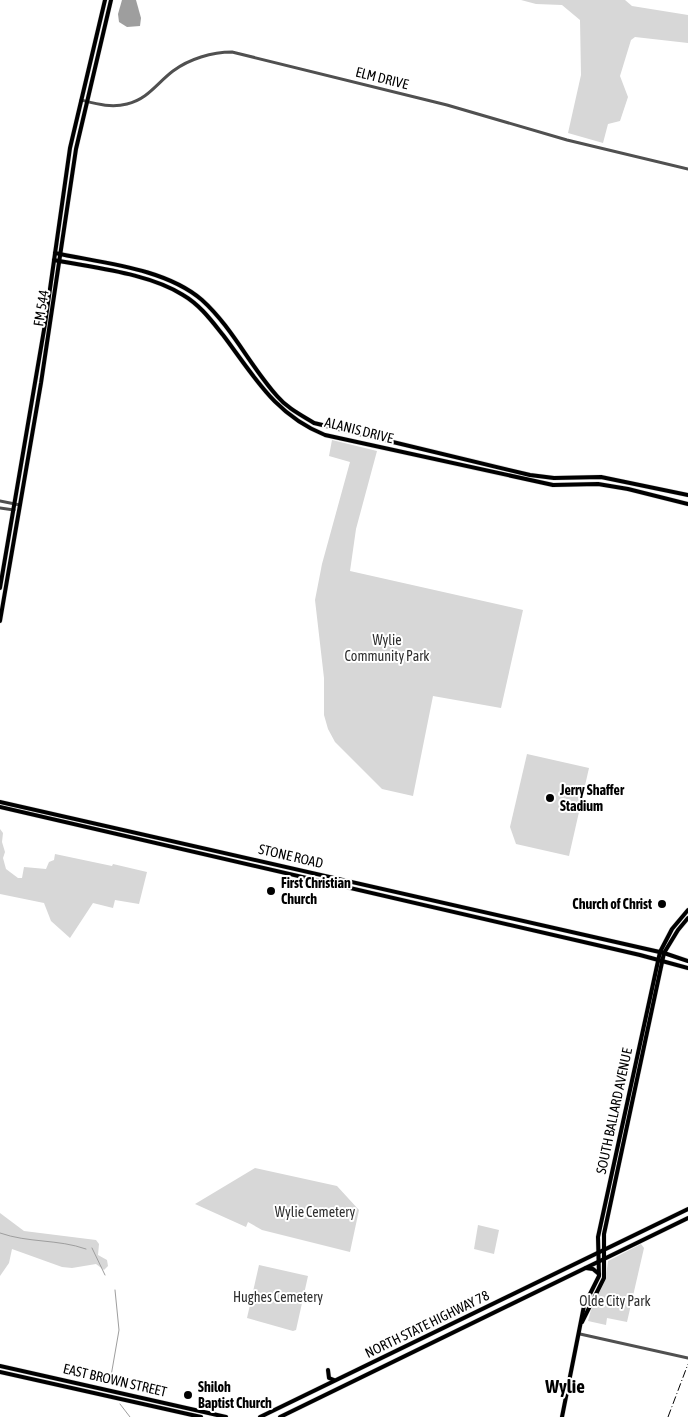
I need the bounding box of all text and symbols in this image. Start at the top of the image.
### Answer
street label: ELM DRIVE [354,64,410,92]
street label: FM 544 [30,288,52,327]
street label: ALANIS DRIVE [323,414,395,446]
park label: Wylie Community Park [345,632,429,664]
place label: Jerry Shaffer Stadium [559,782,625,814]
marker: Jerry Shaffer Stadium [544,792,556,804]
street label: STONE ROAD [257,841,325,871]
place label: First Christian Church [281,875,351,907]
marker: First Christian Church [265,885,277,897]
place label: Church of Christ [572,896,652,912]
marker: Church of Christ [656,898,668,910]
street label: SOUTH BALLARD AVENUE [593,1047,635,1175]
park label: Wylie Cemetery [275,1204,355,1220]
street label: NORTH STATE HIGHWAY 78 [362,1287,492,1361]
park label: Hughes Cemetery [233,1289,323,1305]
park label: Olde City Park [579,1293,651,1309]
street label: EAST BROWN STREET [62,1360,168,1400]
district label: Wylie [544,1375,585,1397]
place label: Shiloh Baptist Church [198,1379,272,1411]
marker: Shiloh Baptist Church [182,1389,194,1401]

